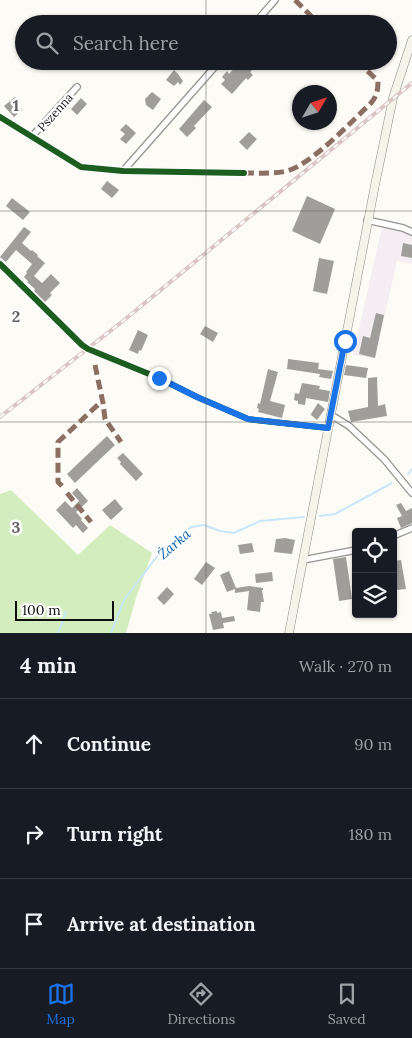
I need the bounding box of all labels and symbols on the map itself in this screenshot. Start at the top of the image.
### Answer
north arrow [292,85,337,130]
street label: Pszenna [34,90,76,134]
text: 1 [13,95,19,115]
text: 2 [12,306,20,326]
route start [334,330,357,353]
route end [148,367,171,390]
text: 3 [12,517,21,537]
water label: Żarka [154,525,194,563]
scale bar [15,598,114,621]

